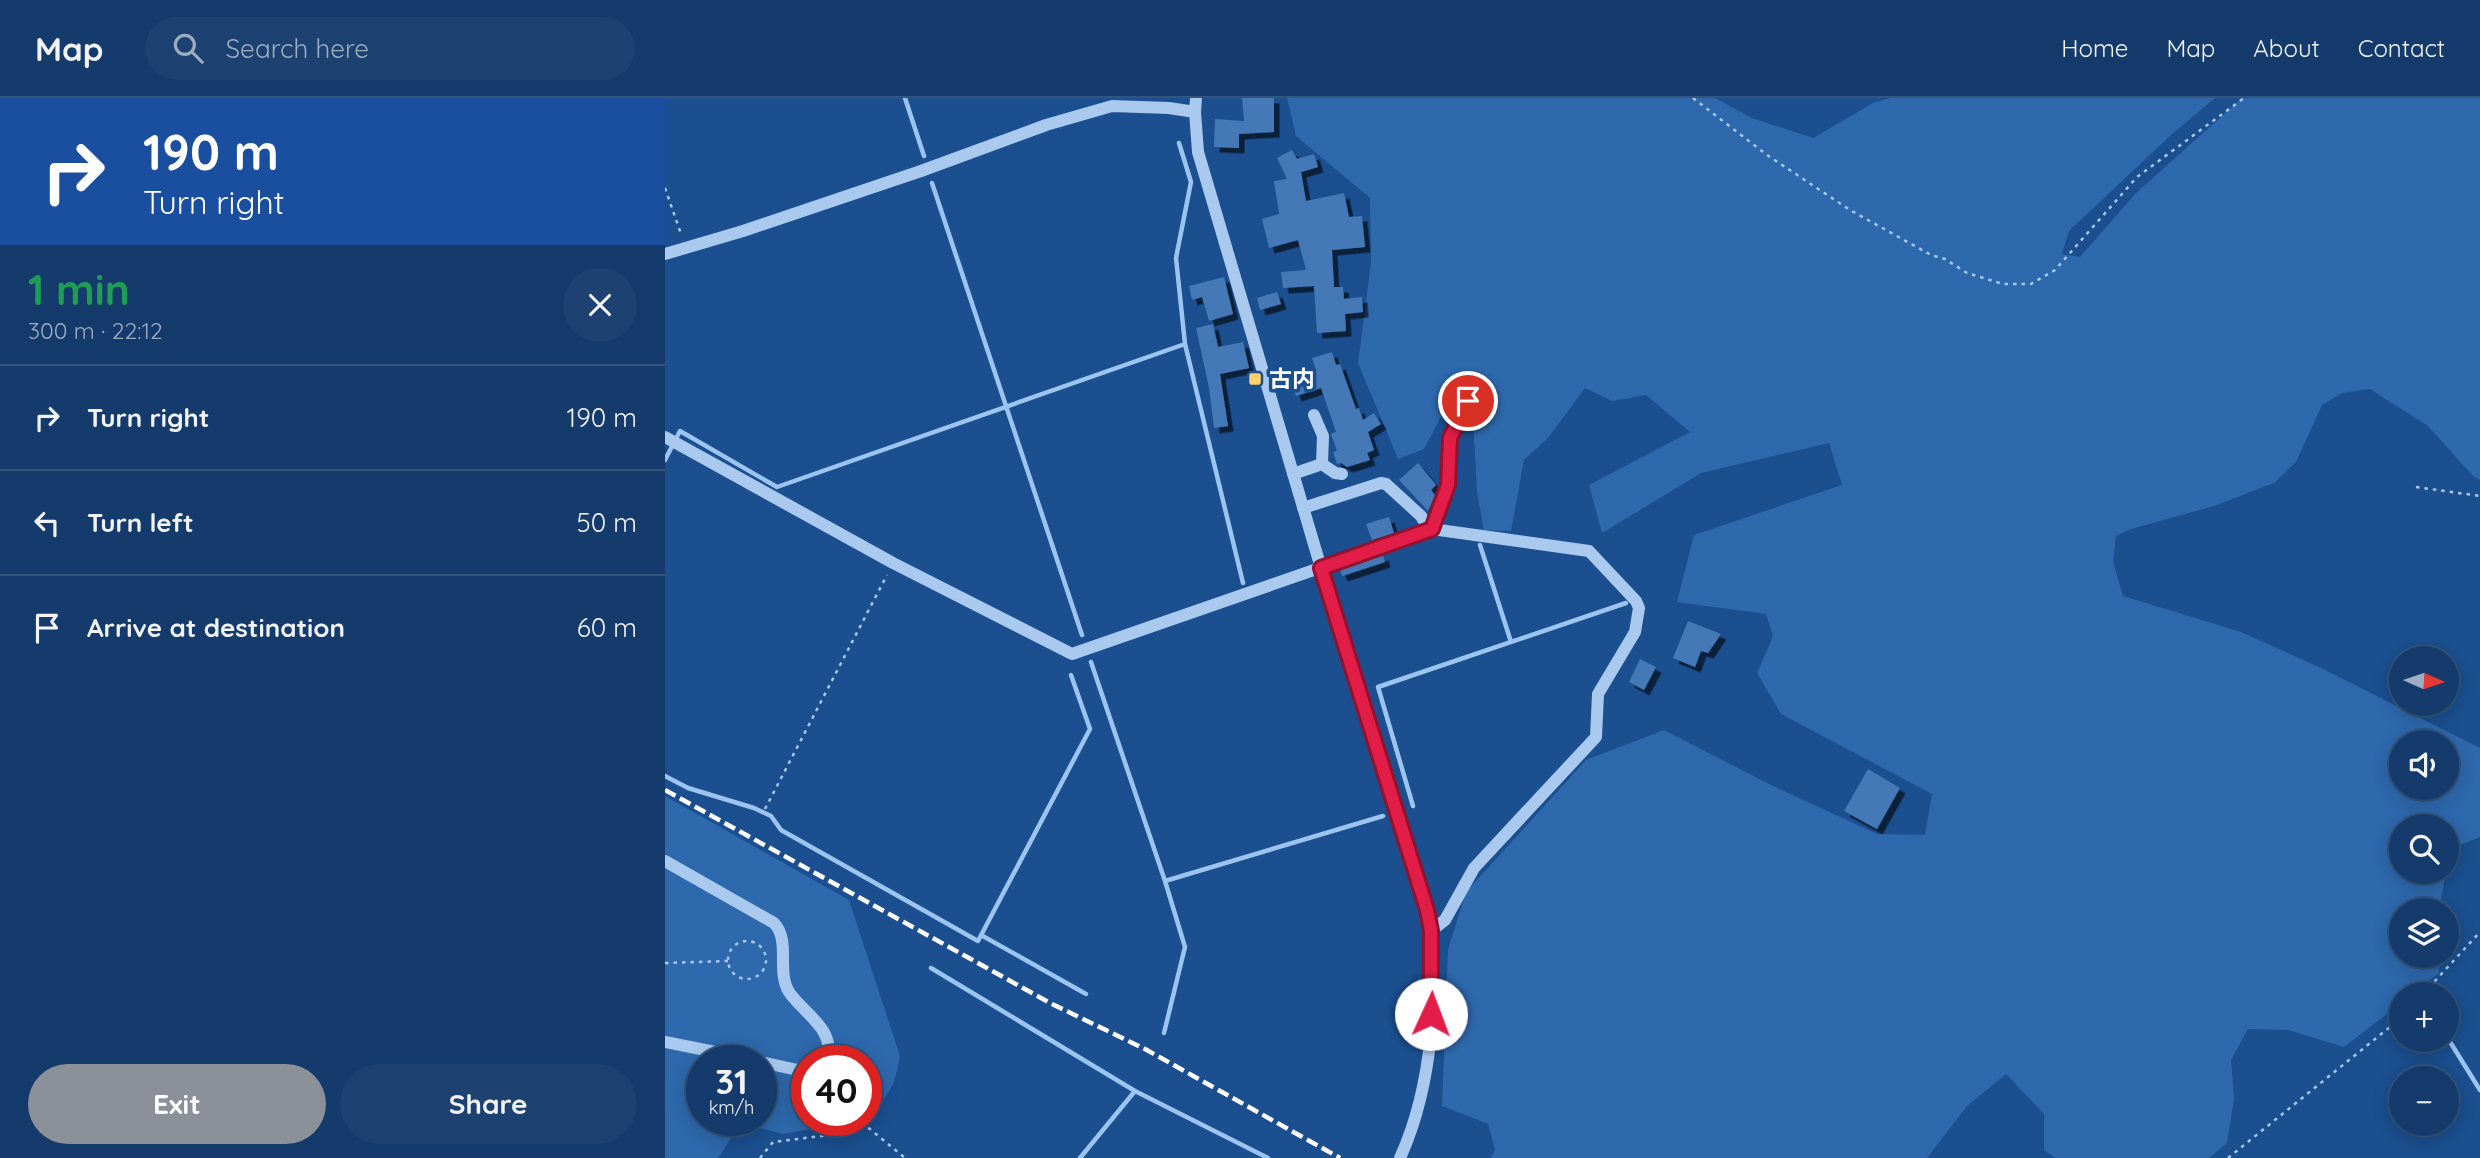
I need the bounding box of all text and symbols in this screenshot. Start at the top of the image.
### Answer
search box [145,17,635,80]
text: Map [35,28,103,69]
icon: search [169,29,207,67]
text: Search here [225,32,369,65]
text: Home [2061,33,2128,63]
text: Map [2166,33,2215,63]
text: About [2253,33,2320,63]
text: Contact [2358,33,2445,63]
text: 190 m [143,121,279,182]
icon: right [28,126,119,217]
text: Turn right [143,182,284,222]
text: 1 min [28,263,130,316]
button: close [563,268,637,342]
text: 300 m · 22:12 [28,316,163,345]
place label: 古内 [1269,364,1315,393]
marker: 古内 [1247,371,1263,387]
pin [1438,371,1498,431]
icon: arrive [1449,382,1487,420]
icon: right [28,399,66,437]
text: Turn right [87,401,209,434]
text: 190 m [567,401,637,434]
icon: left [28,504,66,542]
text: Turn left [87,506,194,539]
text: 50 m [577,506,637,539]
icon: arrive [28,609,66,647]
text: Arrive at destination [87,611,345,644]
text: 60 m [577,611,637,644]
north arrow [2389,646,2459,716]
map controls [2389,646,2459,1136]
button: sound [2389,730,2459,800]
button: search [2389,814,2459,884]
button: layers [2389,898,2459,968]
position arrow [1394,977,1468,1051]
button: + [2389,982,2459,1052]
speed limit sign: 40 [791,1045,882,1136]
text: 31 [715,1059,748,1103]
button: Exit [28,1064,326,1144]
button: Share [340,1064,637,1144]
button: − [2389,1066,2459,1136]
text: km/h [709,1096,754,1119]

